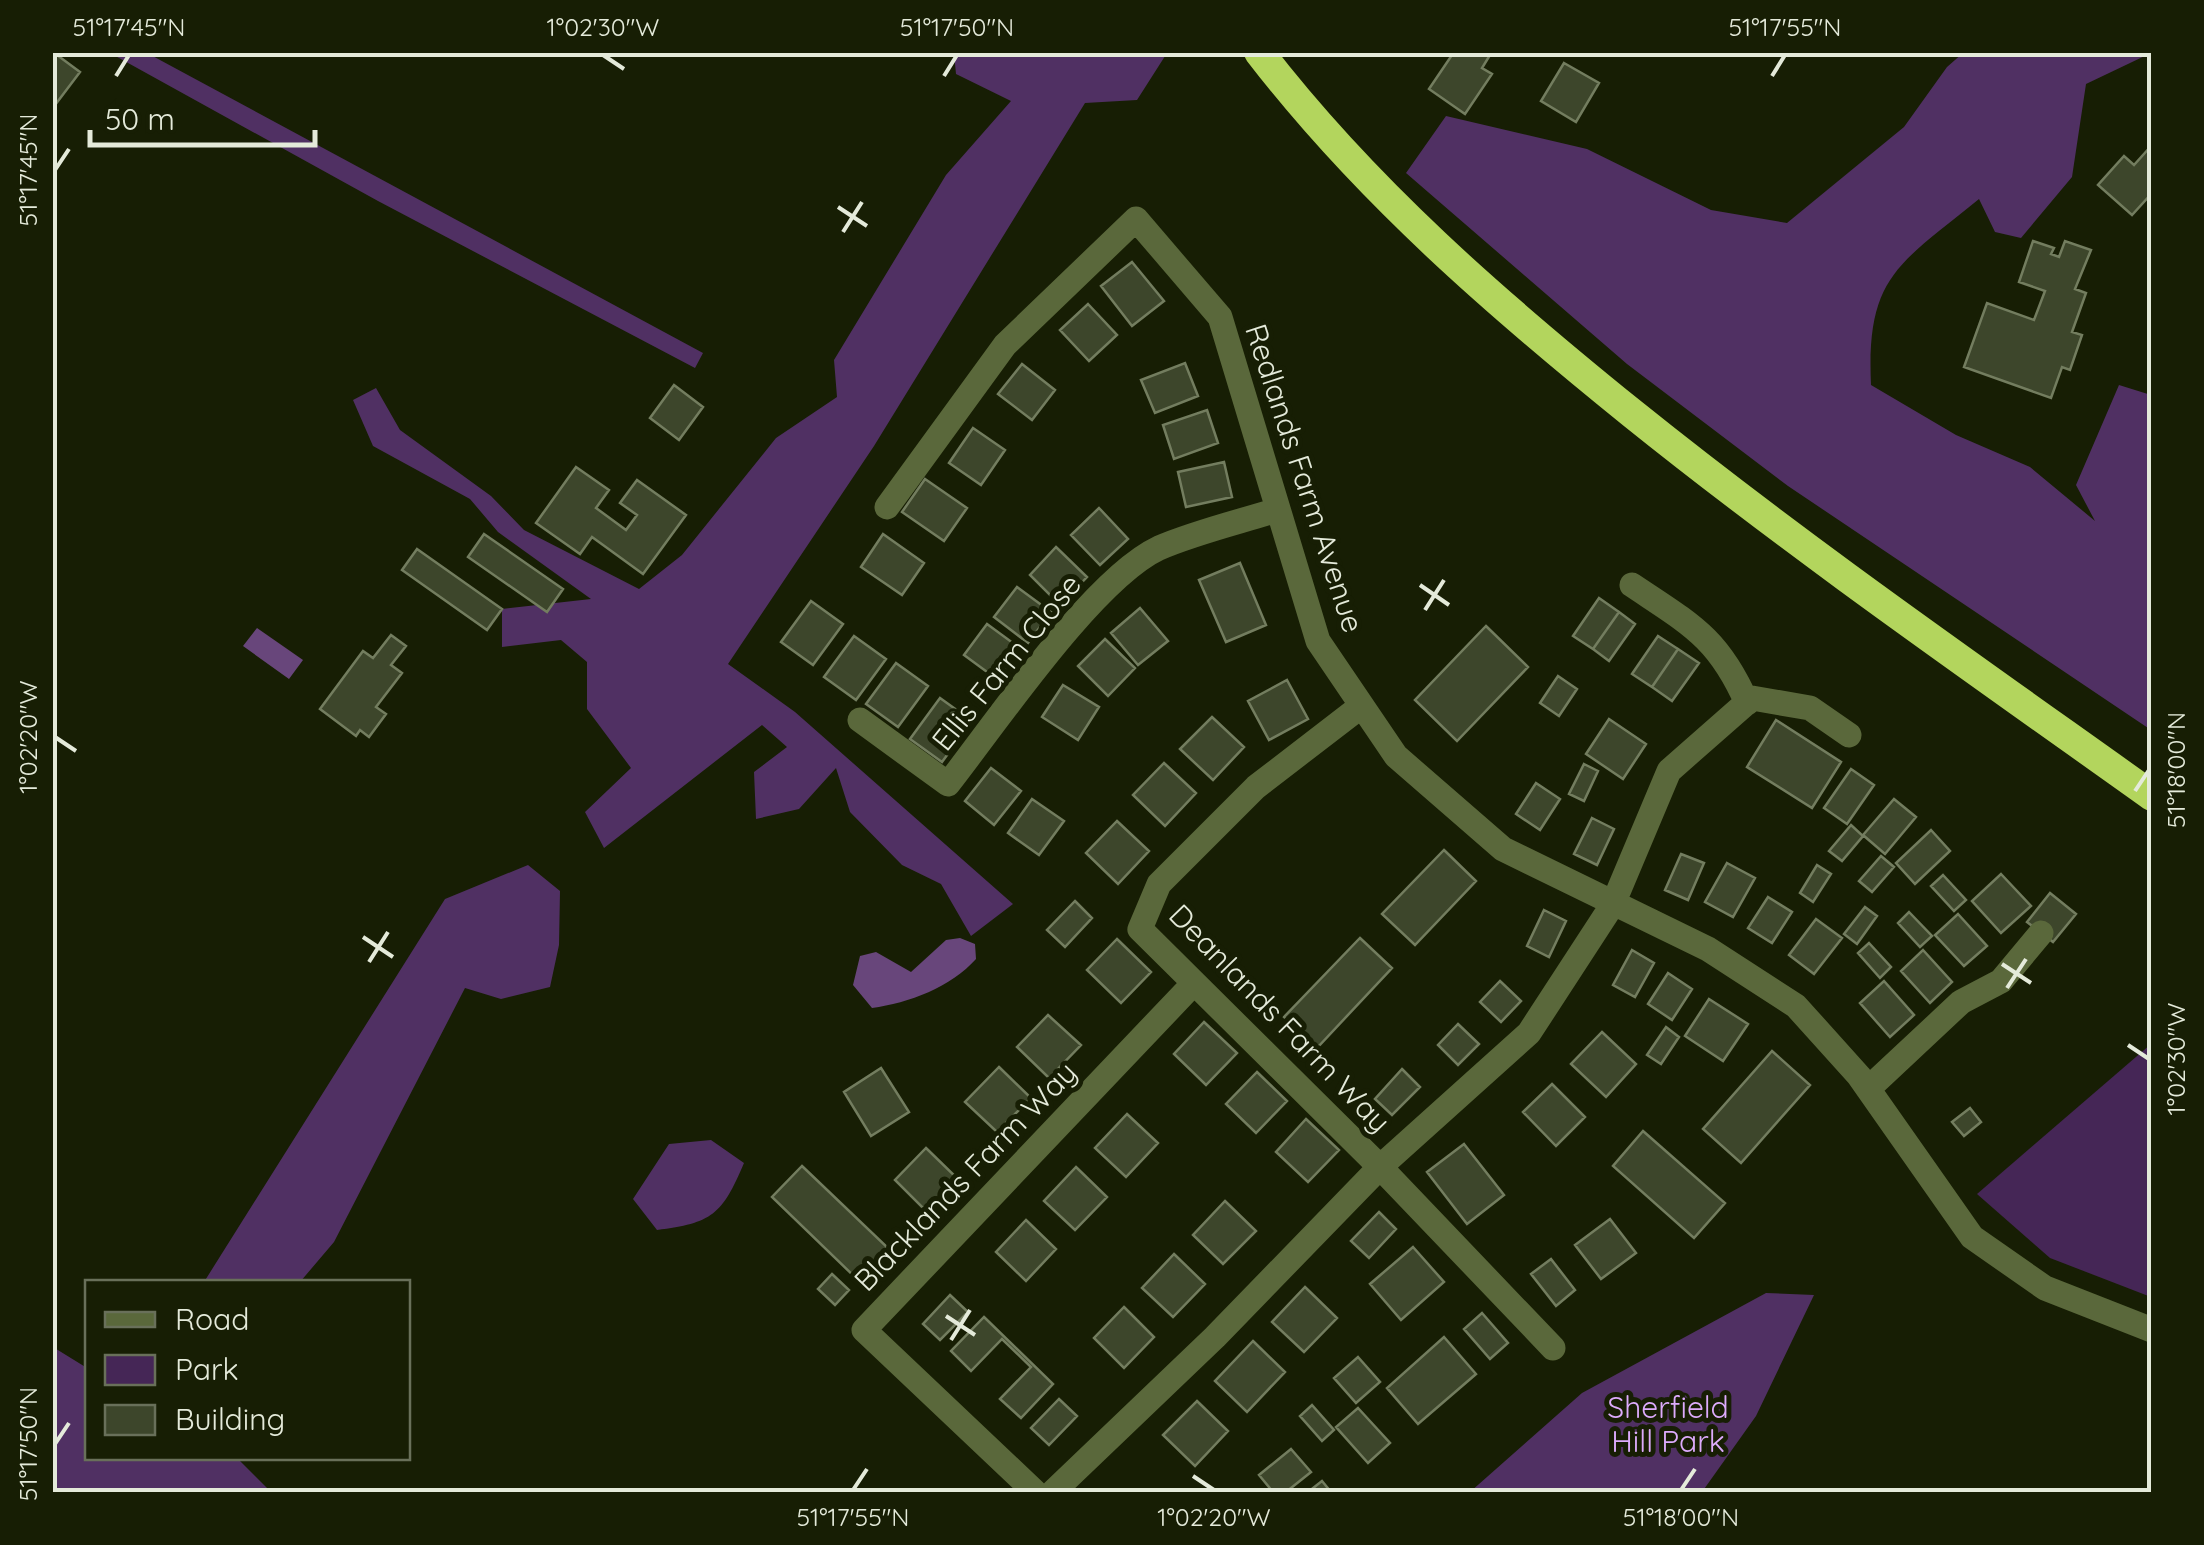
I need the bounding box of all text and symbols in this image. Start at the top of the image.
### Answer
text: 51°17'45"N [73,11,185,42]
text: 1°02'30"W [547,11,659,42]
text: 51°17'50"N [900,11,1014,42]
text: 51°17'55"N [1728,11,1842,42]
scale bar [90,85,315,147]
text: 50 m [105,100,175,138]
text: 51°17'45"N [12,114,43,226]
street label: Redlands Farm Avenue [1237,319,1373,637]
street label: Ellis Farm Close [923,566,1089,758]
text: 1°02'20"W [12,680,43,794]
text: 51°18'00"N [2160,712,2191,828]
street label: Deanlands Farm Way [1161,896,1399,1140]
text: 1°02'30"W [2160,1003,2191,1115]
street label: Blacklands Farm Way [846,1053,1084,1299]
legend [85,1280,410,1460]
text: Road [175,1300,249,1338]
text: Park [175,1350,239,1388]
text: 51°17'50"N [12,1387,43,1501]
park label: Sherfield Hill Park [1607,1388,1729,1460]
text: Building [175,1400,285,1438]
text: 51°17'55"N [796,1501,910,1532]
text: 1°02'20"W [1157,1501,1271,1532]
text: 51°18'00"N [1623,1501,1739,1532]

